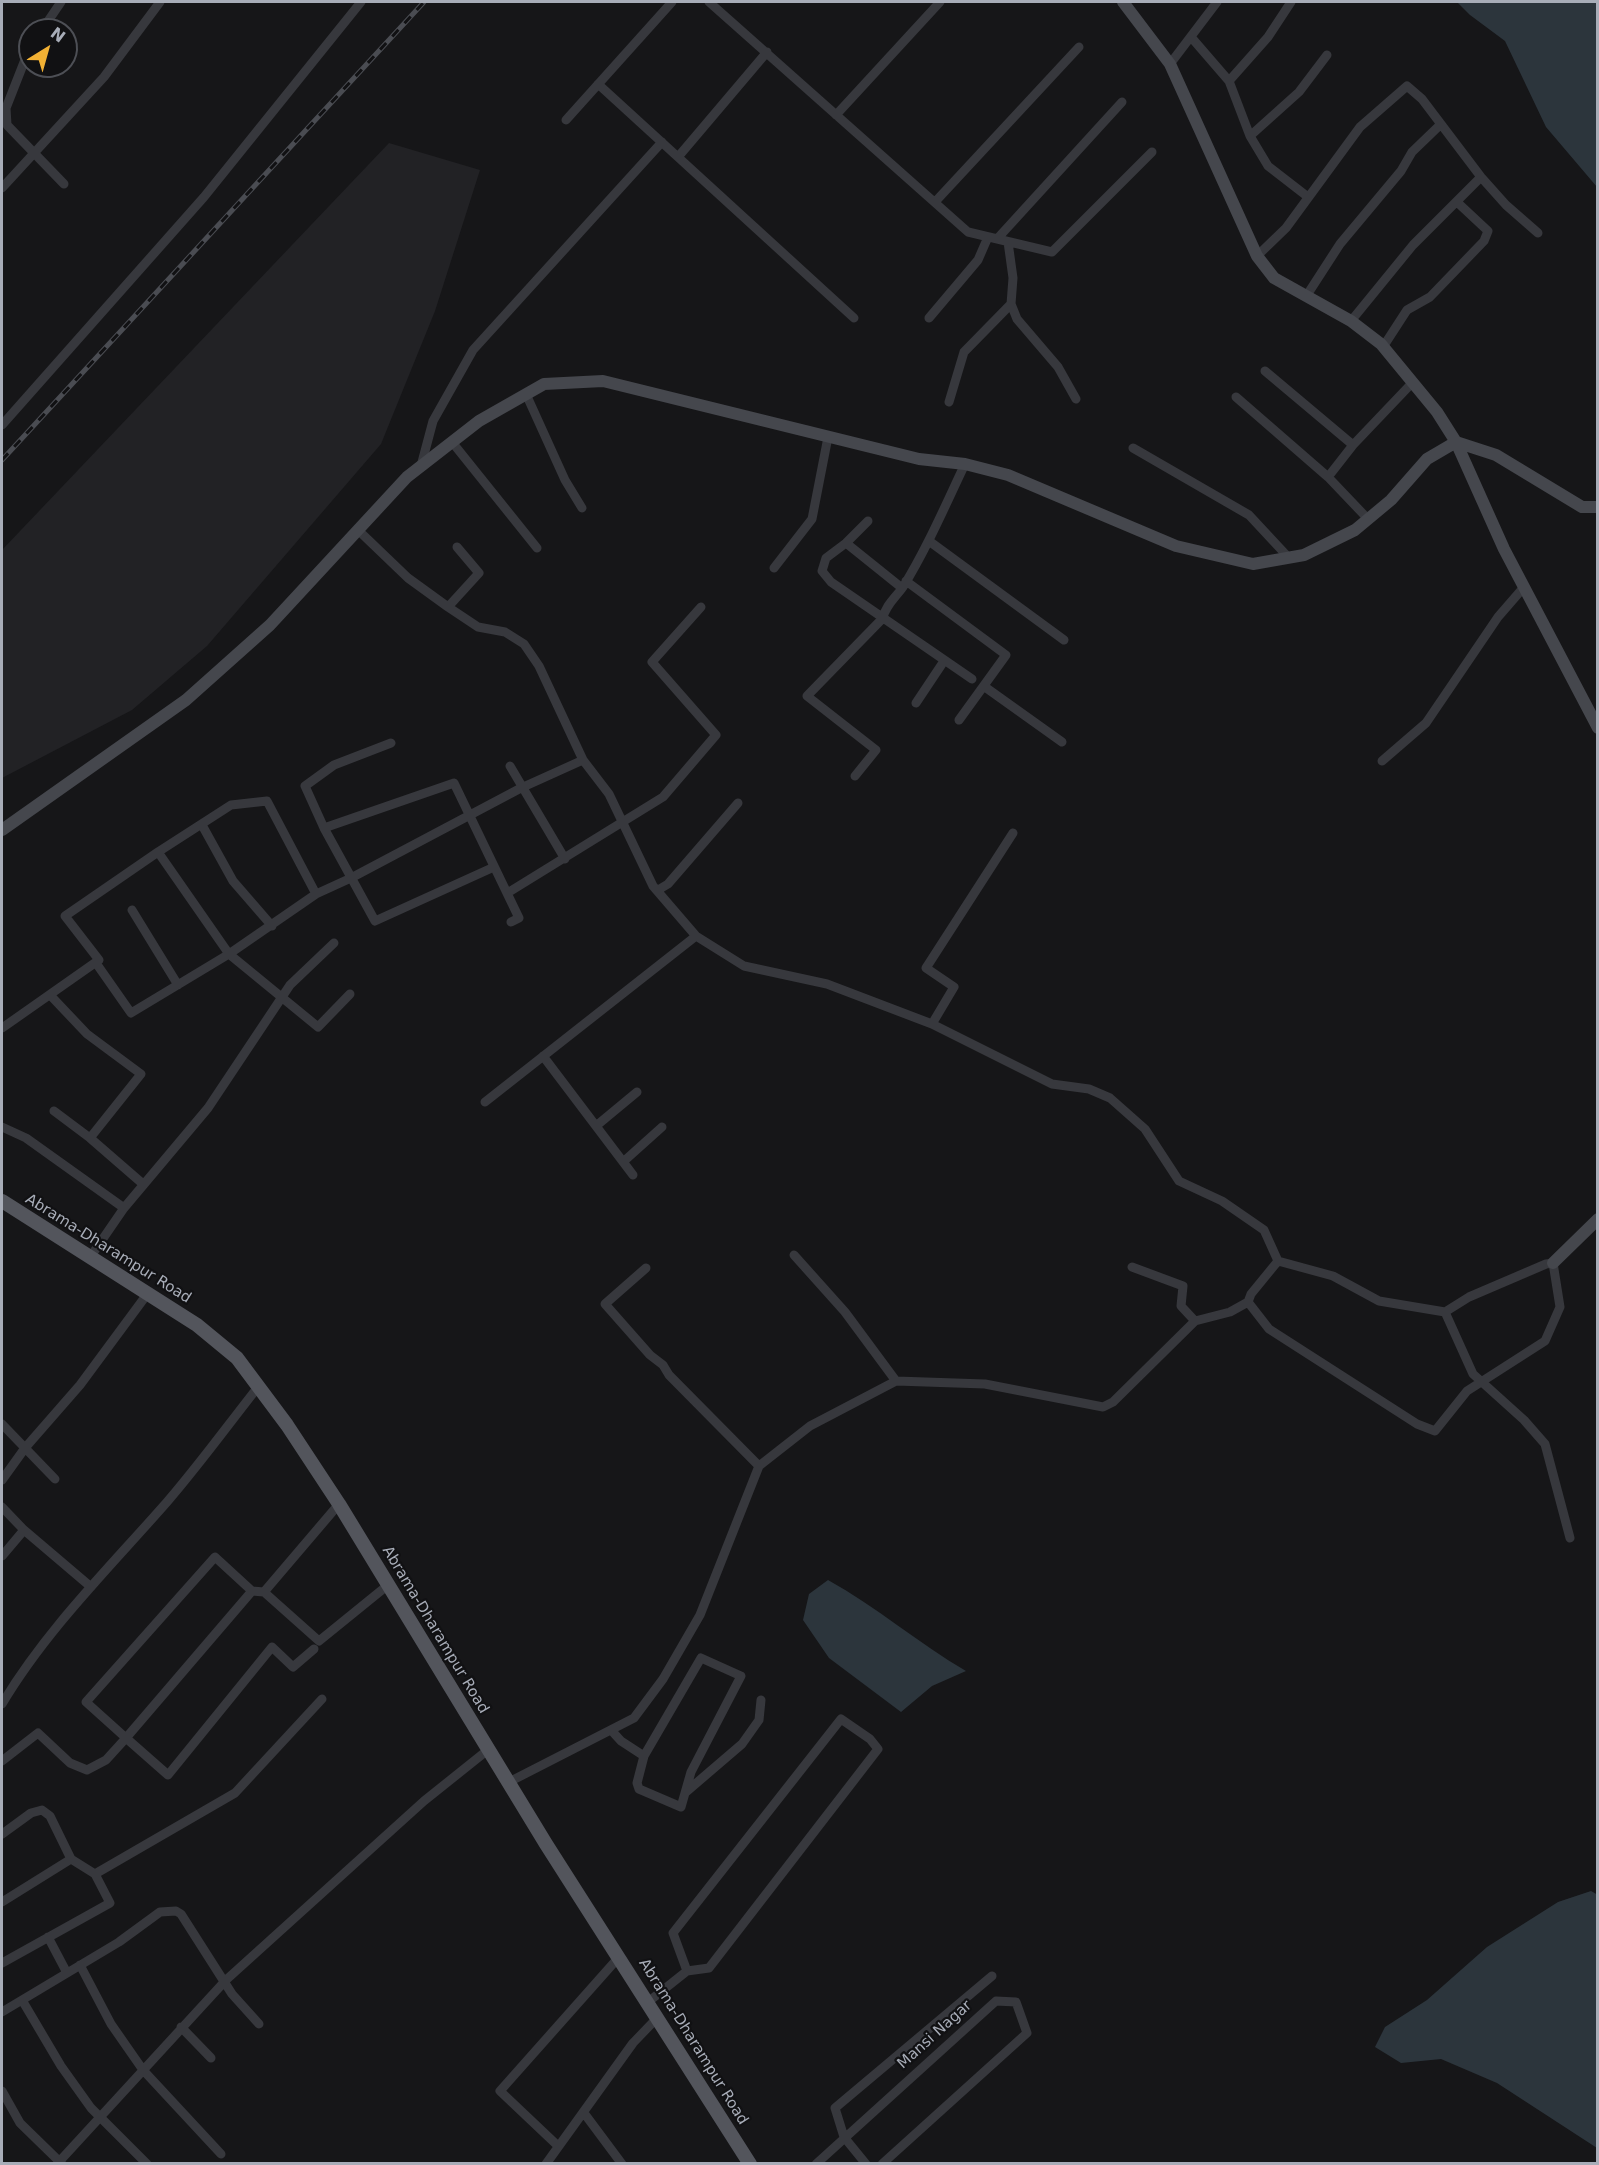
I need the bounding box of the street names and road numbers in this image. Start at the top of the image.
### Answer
street label: Abrama-Dharampur Road [22,1190,194,1308]
street label: Abrama-Dharampur Road [378,1543,492,1717]
street label: Abrama-Dharampur Road [634,1956,752,2128]
street label: Mansi Nagar [894,1997,976,2073]

